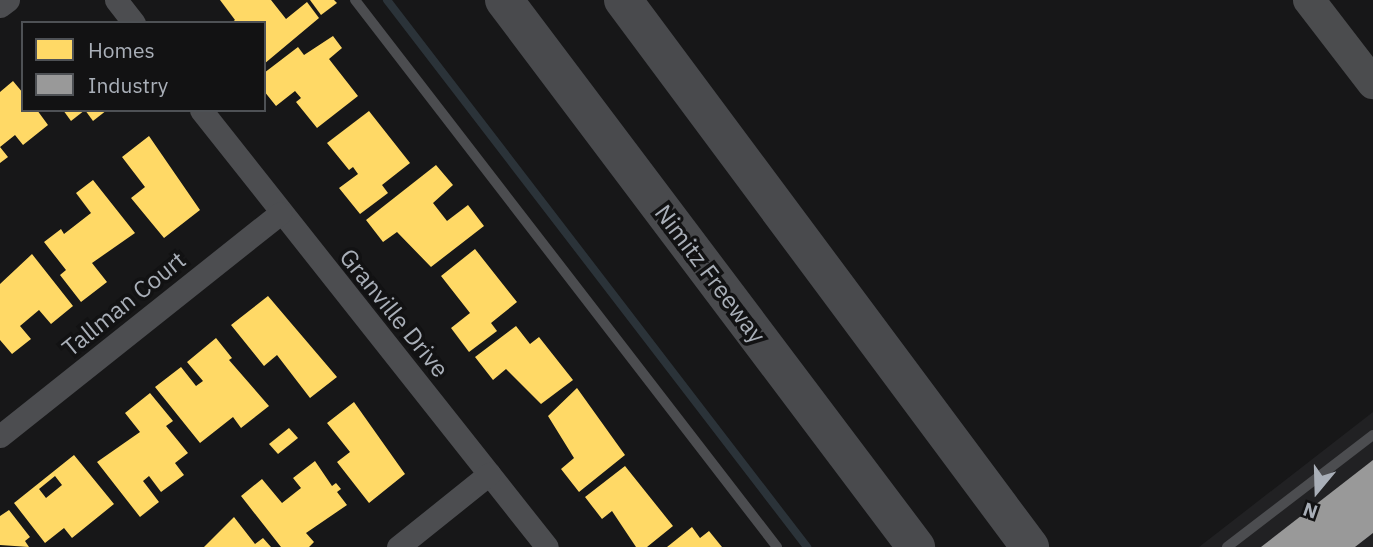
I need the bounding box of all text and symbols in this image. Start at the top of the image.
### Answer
legend [21,21,266,112]
text: Homes [88,36,155,64]
text: Industry [88,71,168,99]
street label: Nimitz Freeway [649,199,771,349]
street label: Granville Drive [333,243,455,383]
street label: Tallman Court [57,246,191,362]
north arrow [1282,456,1352,526]
text: N [1300,497,1321,524]

